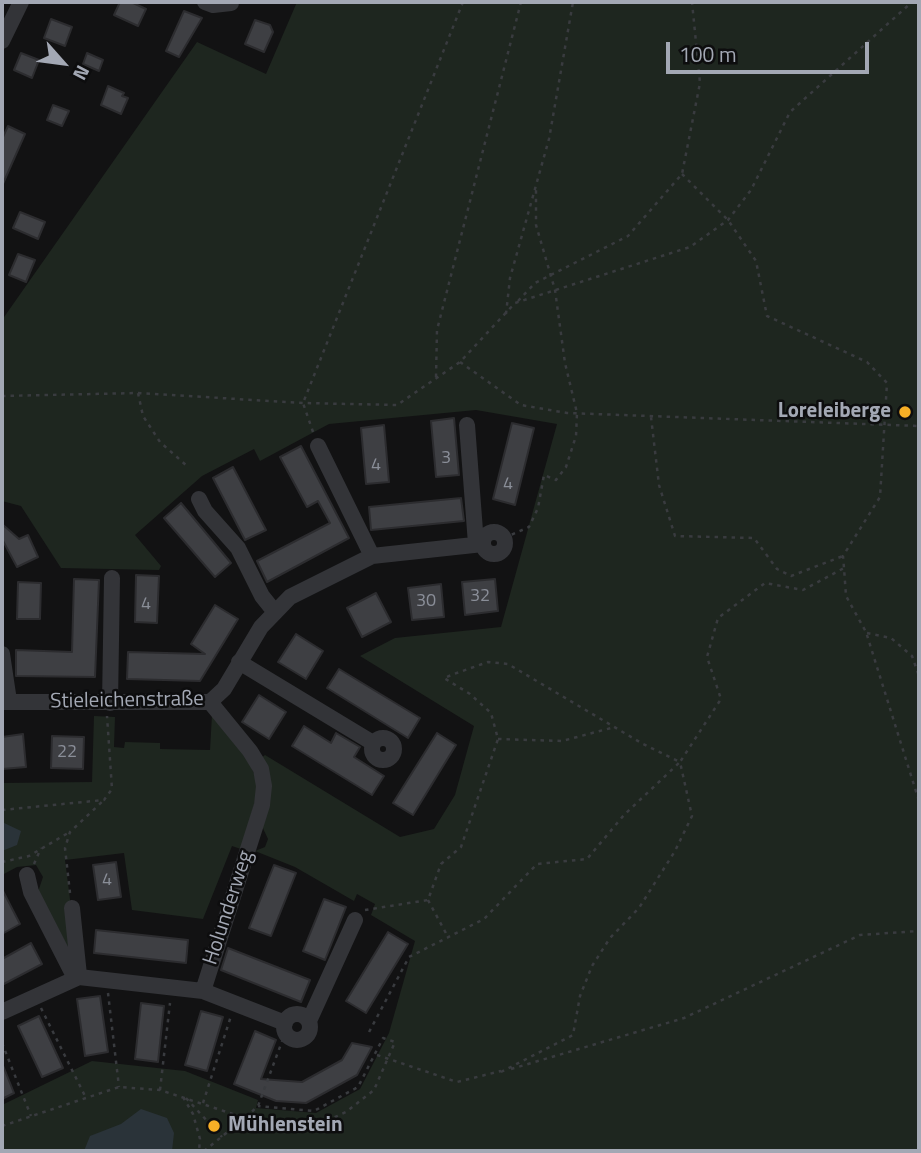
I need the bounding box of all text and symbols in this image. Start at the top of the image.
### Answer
north arrow [28,28,98,98]
scale bar [669,28,872,72]
text: 100 m [679,38,736,70]
text: N [66,60,98,86]
place label: Loreleiberge [778,399,891,425]
marker: Loreleiberge [897,404,913,420]
house number: 3 [441,448,451,470]
house number: 4 [371,455,381,477]
house number: 4 [503,474,513,496]
house number: 32 [470,586,490,608]
house number: 30 [416,591,436,613]
house number: 4 [141,594,151,616]
street label: Stieleichenstraße [50,687,204,715]
house number: 22 [57,742,77,764]
street label: Holunderweg [199,848,259,968]
house number: 4 [102,870,112,892]
place label: Mühlenstein [228,1113,343,1139]
marker: Mühlenstein [206,1118,222,1134]

